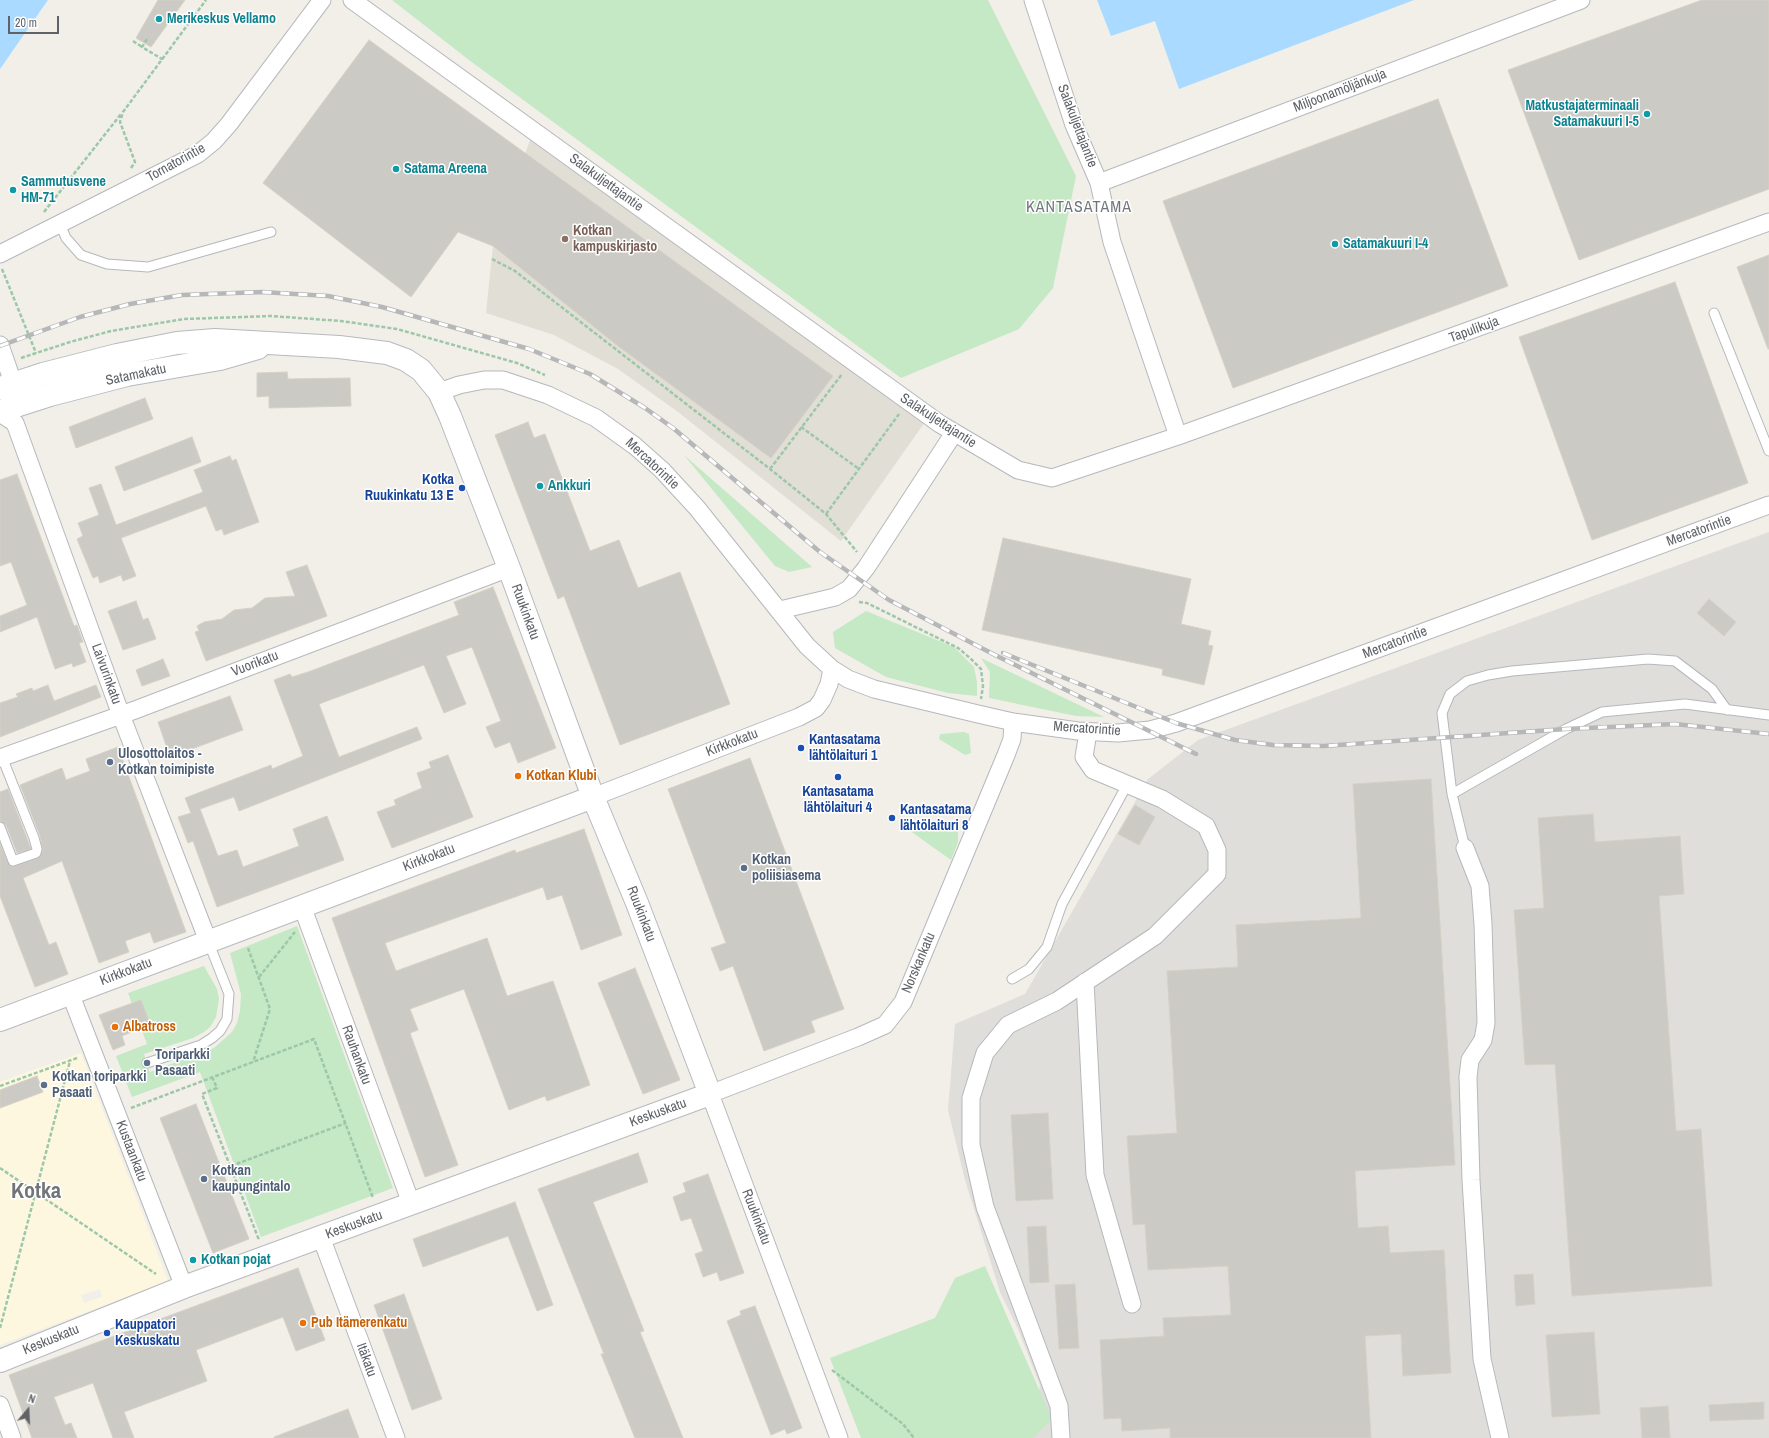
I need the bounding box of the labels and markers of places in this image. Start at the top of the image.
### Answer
place label: Merikeskus Vellamo [167,11,276,27]
marker: Merikeskus Vellamo [154,14,164,24]
place label: Matkustajaterminaali Satamakuuri I-5 [1525,98,1639,130]
marker: Matkustajaterminaali Satamakuuri I-5 [1642,109,1652,119]
place label: Satama Areena [404,161,487,177]
marker: Satama Areena [391,164,401,174]
place label: Sammutusvene HM-71 [21,174,106,206]
marker: Sammutusvene HM-71 [8,185,18,195]
place label: Kotkan kampuskirjasto [573,223,657,256]
marker: Kotkan kampuskirjasto [560,234,570,244]
place label: Satamakuuri I-4 [1343,236,1428,252]
marker: Satamakuuri I-4 [1330,239,1340,249]
place label: Kotka Ruukinkatu 13 E [365,472,454,504]
place label: Ankkuri [548,478,591,494]
marker: Ankkuri [535,481,545,491]
marker: Kotka Ruukinkatu 13 E [457,483,467,493]
place label: Kantasatama lähtölaituri 1 [809,732,880,764]
marker: Kantasatama lähtölaituri 1 [796,743,806,753]
place label: Ulosottolaitos - Kotkan toimipiste [118,746,214,778]
marker: Ulosottolaitos - Kotkan toimipiste [105,757,115,767]
place label: Kotkan Klubi [526,768,597,784]
marker: Kotkan Klubi [513,771,523,781]
marker: Kantasatama lähtölaituri 4 [833,772,843,782]
place label: Kantasatama lähtölaituri 4 [802,784,874,816]
place label: Kantasatama lähtölaituri 8 [900,802,971,834]
marker: Kantasatama lähtölaituri 8 [887,813,897,823]
place label: Kotkan poliisiasema [752,852,821,884]
marker: Kotkan poliisiasema [739,863,749,873]
place label: Albatross [123,1019,176,1035]
marker: Albatross [110,1022,120,1032]
place label: Toriparkki Pasaati [155,1047,210,1080]
marker: Toriparkki Pasaati [142,1058,152,1068]
place label: Kotkan toriparkki Pasaati [52,1069,146,1102]
marker: Kotkan toriparkki Pasaati [39,1080,49,1090]
place label: Kotkan kaupungintalo [212,1163,290,1196]
marker: Kotkan kaupungintalo [199,1174,209,1184]
place label: Kotkan pojat [201,1252,271,1268]
marker: Kotkan pojat [188,1255,198,1265]
place label: Pub Itämerenkatu [311,1315,407,1331]
place label: Kauppatori Keskuskatu [115,1317,179,1350]
marker: Pub Itämerenkatu [298,1318,308,1328]
marker: Kauppatori Keskuskatu [102,1328,112,1338]

